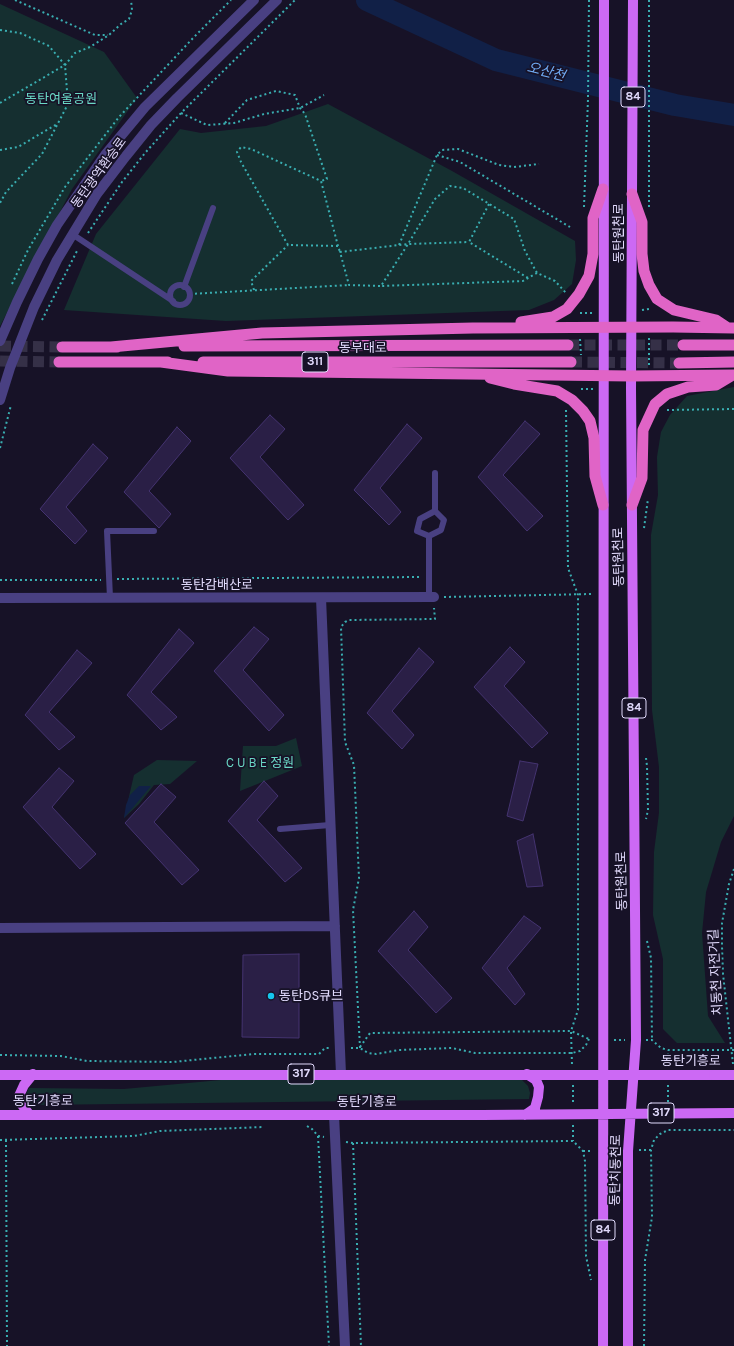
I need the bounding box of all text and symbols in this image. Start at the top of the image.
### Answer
water label: 오산천 [525,59,567,85]
road number: 84 [621,87,645,107]
park label: 동탄여울공원 [25,91,97,107]
street label: 동탄광역환승로 [68,135,130,211]
street label: 동탄원천로 [611,203,627,263]
street label: 동부대로 [339,340,387,356]
road number: 311 [302,352,328,372]
street label: 동탄원천로 [611,527,627,587]
street label: 동탄감배산로 [181,577,253,593]
road number: 84 [622,698,646,718]
park label: C U B E 정원 [226,755,294,771]
street label: 동탄원천로 [614,851,630,911]
street label: 치동천 자전거길 [706,928,726,1016]
place label: 동탄DS큐브 [279,988,343,1004]
marker: 동탄DS큐브 [266,991,276,1001]
street label: 동탄기흥로 [661,1053,721,1069]
road number: 317 [288,1064,314,1084]
street label: 동탄기흥로 [13,1093,73,1109]
street label: 동탄기흥로 [337,1094,397,1110]
road number: 317 [648,1103,674,1123]
street label: 동탄치동천로 [608,1134,624,1206]
road number: 84 [591,1220,615,1240]

